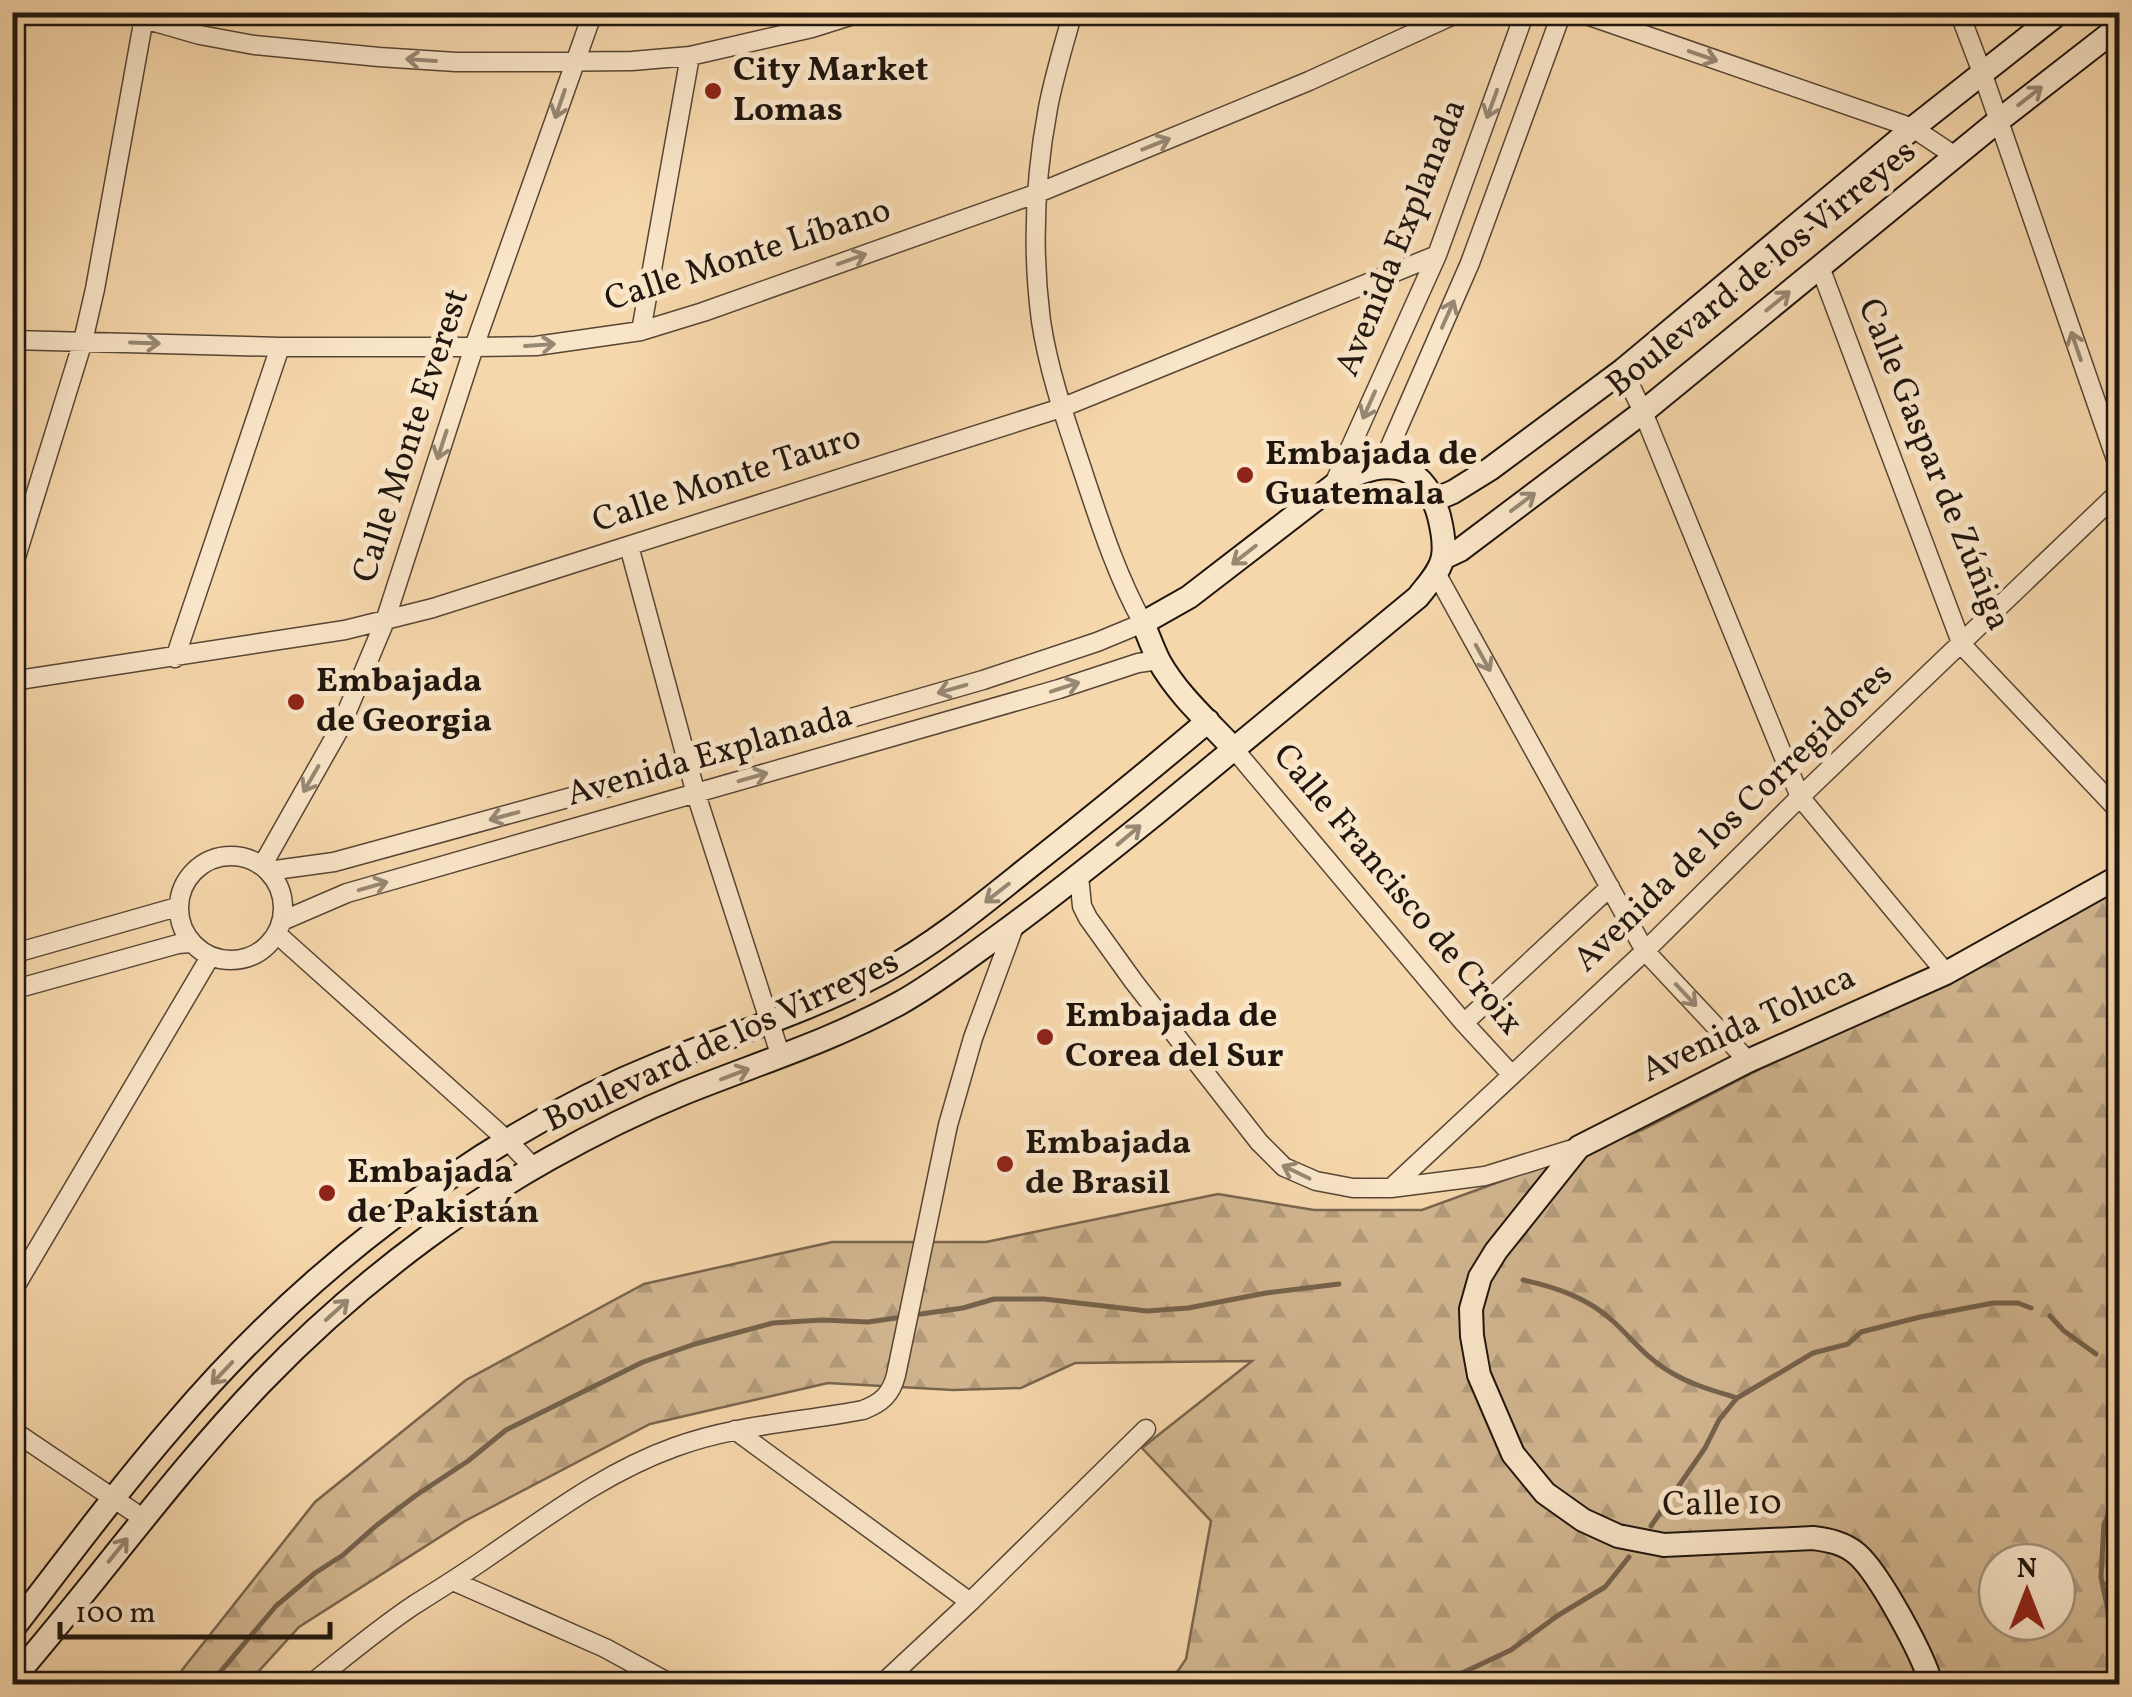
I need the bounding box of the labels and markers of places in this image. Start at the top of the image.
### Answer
place label: City Market Lomas [733,47,928,135]
marker: City Market Lomas [702,80,724,102]
place label: Embajada de Guatemala [1265,431,1477,519]
marker: Embajada de Guatemala [1234,464,1256,486]
place label: Embajada de Georgia [316,658,492,746]
marker: Embajada de Georgia [285,691,307,713]
place label: Embajada de Corea del Sur [1065,993,1284,1081]
marker: Embajada de Corea del Sur [1034,1026,1056,1048]
place label: Embajada de Brasil [1025,1120,1191,1208]
place label: Embajada de Pakistán [347,1149,539,1237]
marker: Embajada de Brasil [994,1153,1016,1175]
marker: Embajada de Pakistán [316,1182,338,1204]

